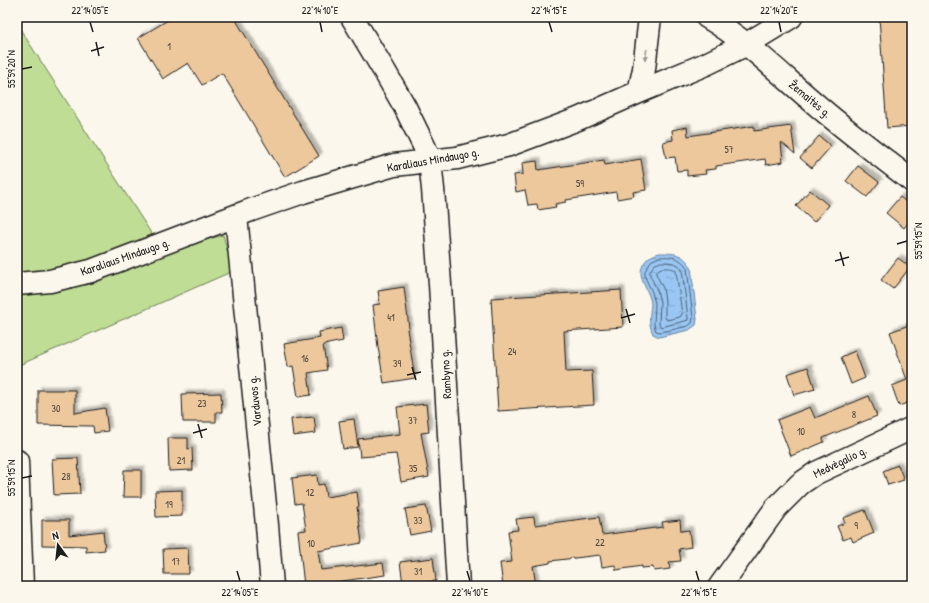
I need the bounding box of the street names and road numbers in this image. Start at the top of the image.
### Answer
street label: Žemaitės g. [785,76,835,121]
street label: Karaliaus Mindaugo g. [385,143,480,176]
street label: Karaliaus Mindaugo g. [78,233,172,280]
street label: Rambyno g. [436,349,455,399]
street label: Varduvos g. [243,375,266,427]
street label: Medvėgalio g. [810,441,869,482]

